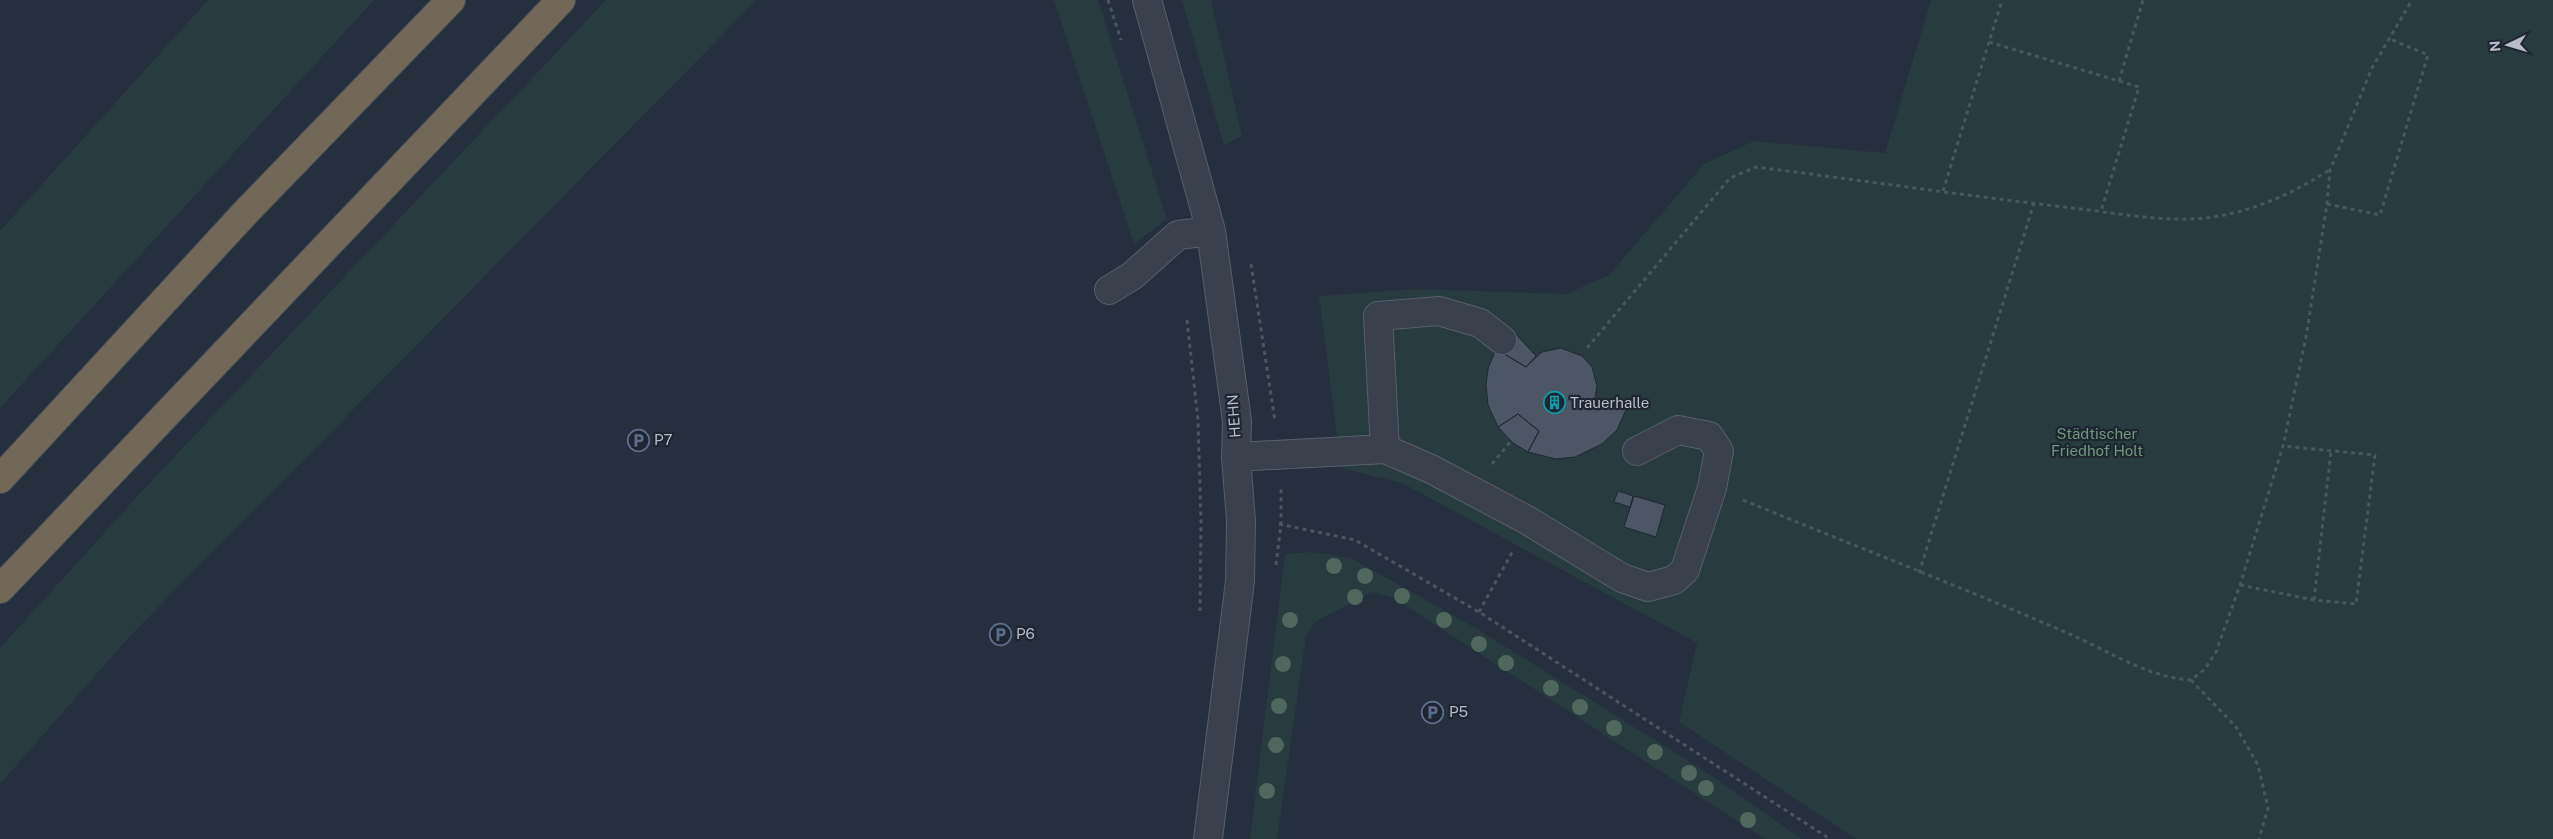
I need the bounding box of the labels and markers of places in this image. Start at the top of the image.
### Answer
building icon: Trauerhalle [1542,391,1566,415]
place label: Trauerhalle [1570,394,1649,411]
parking icon: P7 [626,428,650,452]
place label: P7 [654,431,673,448]
parking icon: P6 [988,622,1012,646]
place label: P6 [1016,625,1035,642]
parking icon: P5 [1421,700,1445,724]
place label: P5 [1449,703,1468,720]

